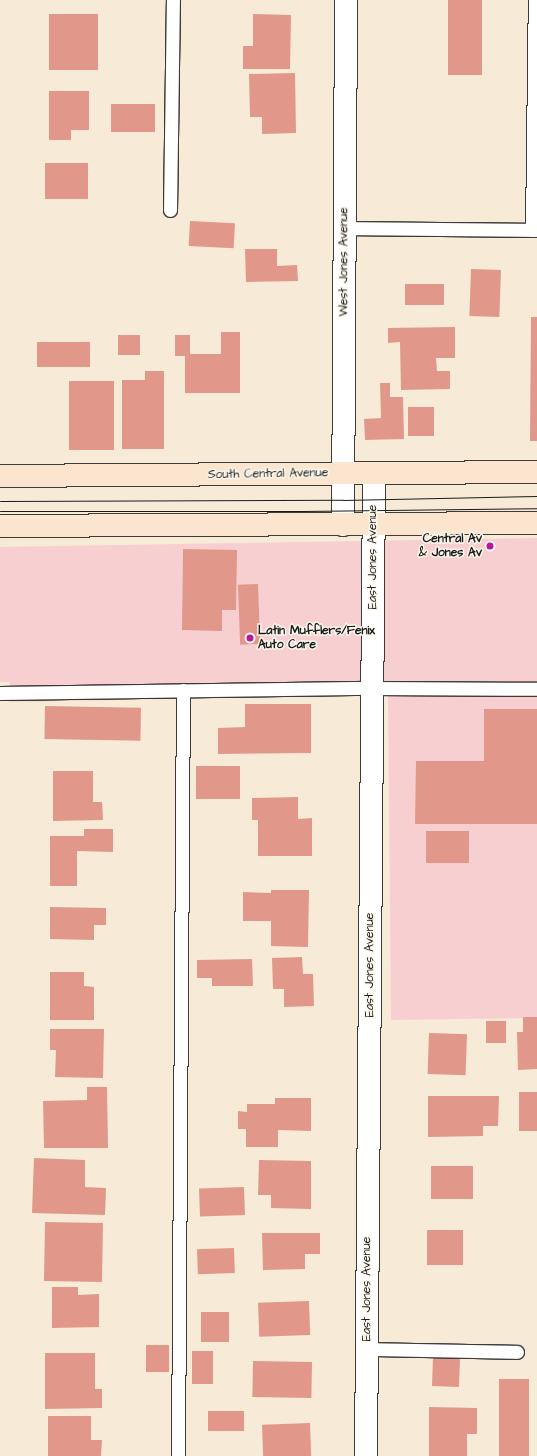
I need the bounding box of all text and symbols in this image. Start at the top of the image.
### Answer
street label: West Jones Avenue [337,208,351,316]
street label: South Central Avenue [208,466,328,482]
street label: East Jones Avenue [366,505,380,609]
place label: Central Av & Jones Av [419,532,482,560]
marker: Central Av & Jones Av [485,541,495,551]
place label: Latin Mufflers/Fenix Auto Care [258,624,375,652]
marker: Latin Mufflers/Fenix Auto Care [245,633,255,643]
street label: East Jones Avenue [363,913,377,1017]
street label: East Jones Avenue [360,1237,374,1341]

